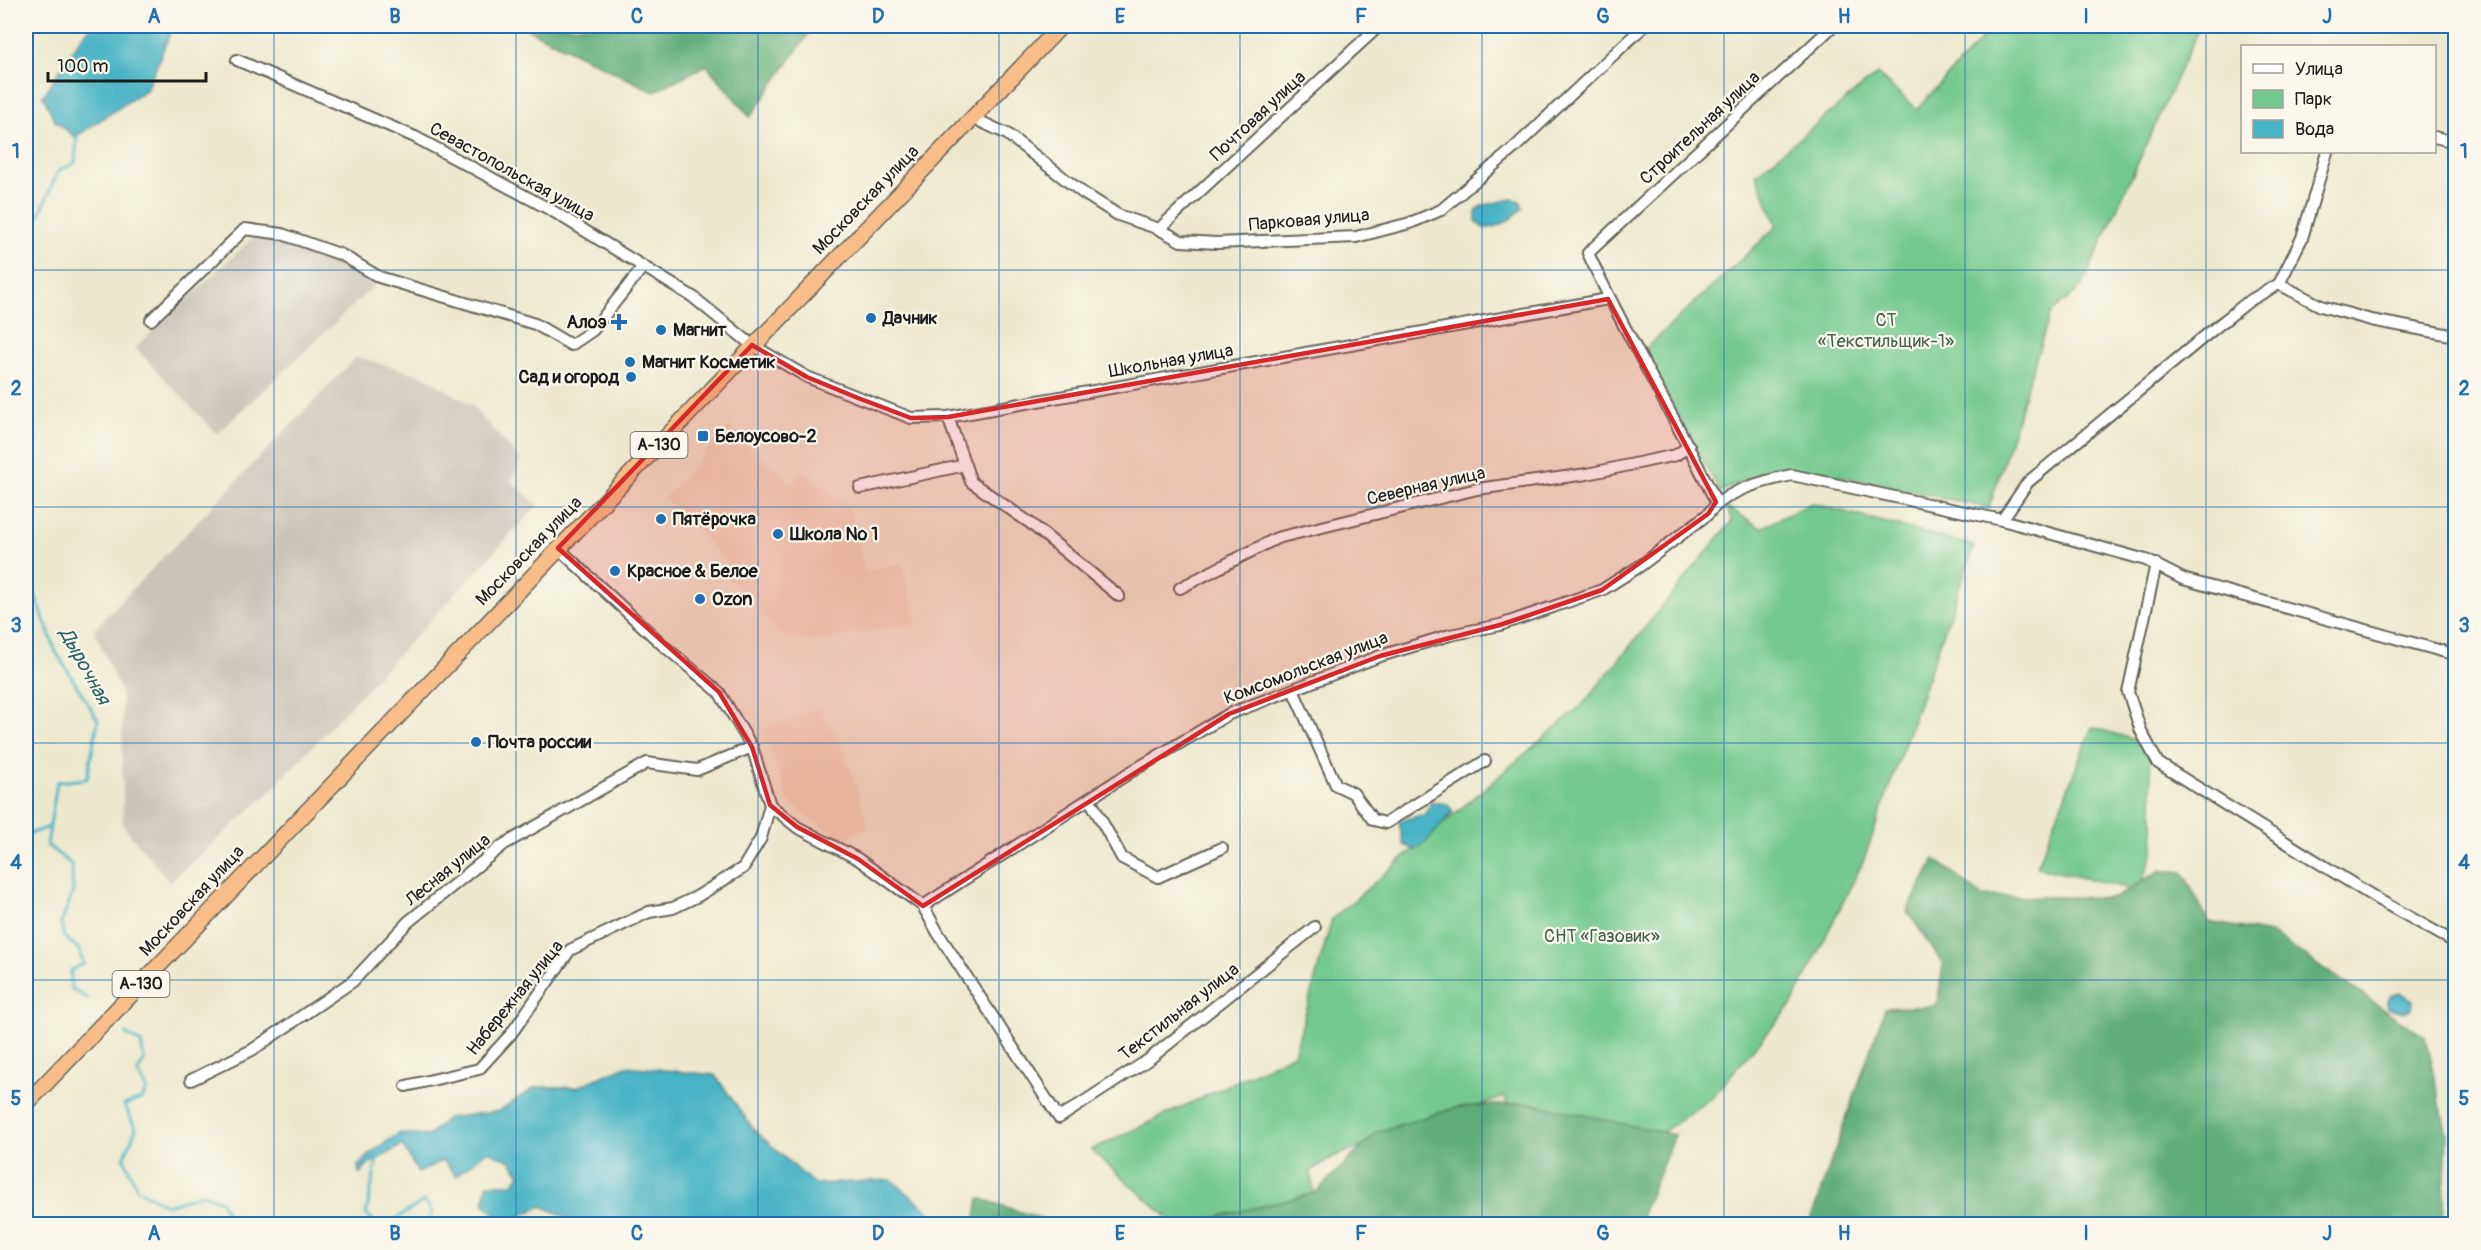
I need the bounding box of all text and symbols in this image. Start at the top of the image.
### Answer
text: A [148,4,161,29]
text: B [389,4,401,29]
text: C [631,4,643,29]
text: D [872,4,885,29]
text: E [1115,4,1126,29]
text: F [1355,4,1367,29]
text: G [1596,4,1610,29]
text: H [1838,4,1851,29]
text: I [2083,4,2089,29]
text: J [2322,4,2332,29]
scale bar [48,45,206,83]
legend [2241,45,2436,153]
text: 100 m [57,55,109,78]
text: Улица [2295,58,2343,81]
street label: Почтовая улица [1205,66,1311,166]
street label: Строительная улица [1635,66,1765,190]
text: Парк [2295,88,2332,111]
street label: Севастопольская улица [425,117,599,227]
text: Вода [2295,118,2334,141]
text: 1 [12,139,20,164]
text: 1 [2460,139,2468,164]
street label: Московская улица [808,140,924,260]
street label: Парковая улица [1248,203,1370,237]
place label: Дачник [882,307,938,330]
park label: СТ «Текстильщик-1» [1818,309,1954,353]
place label: Алоэ [567,311,607,334]
marker: Дачник [864,311,878,325]
marker: Алоэ [612,315,626,329]
place label: Магнит [673,319,727,342]
marker: Магнит [654,323,668,337]
street label: Школьная улица [1107,339,1235,383]
place label: Магнит Косметик [642,351,776,374]
marker: Магнит Косметик [623,355,637,369]
place label: Сад и огород [518,366,619,389]
marker: Сад и огород [624,370,638,384]
text: 2 [10,376,22,401]
text: 2 [2458,376,2470,401]
place label: Белоусово-2 [715,425,817,448]
marker: Белоусово-2 [696,429,710,443]
road number: А-130 [630,432,688,458]
street label: Северная улица [1365,461,1487,511]
street label: Московская улица [471,491,587,611]
place label: Пятёрочка [673,508,757,531]
marker: Пятёрочка [654,512,668,526]
place label: Школа № 1 [789,523,878,546]
marker: Школа № 1 [771,527,785,541]
place label: Красное & Белое [627,560,759,583]
marker: Красное & Белое [608,564,622,578]
place label: Ozon [712,588,752,611]
marker: Ozon [693,592,707,606]
text: 3 [10,613,22,638]
text: 3 [2458,613,2470,638]
water label: Дырочная [53,622,118,711]
street label: Комсомольская улица [1221,626,1391,710]
place label: Почта россии [488,731,591,754]
marker: Почта россии [469,735,483,749]
street label: Лесная улица [400,829,495,912]
street label: Московская улица [135,841,249,961]
text: 4 [10,850,22,875]
text: 4 [2458,850,2470,875]
park label: СНТ «Газовик» [1544,925,1660,948]
street label: Набережная улица [461,936,569,1060]
street label: Текстильная улица [1114,958,1244,1066]
road number: А-130 [112,971,170,997]
text: 5 [11,1086,22,1111]
text: 5 [2459,1086,2470,1111]
text: A [148,1221,161,1246]
text: B [389,1221,401,1246]
text: C [631,1221,643,1246]
text: D [872,1221,885,1246]
text: E [1115,1221,1126,1246]
text: F [1355,1221,1367,1246]
text: G [1596,1221,1610,1246]
text: H [1838,1221,1851,1246]
text: I [2083,1221,2089,1246]
text: J [2322,1221,2332,1246]

